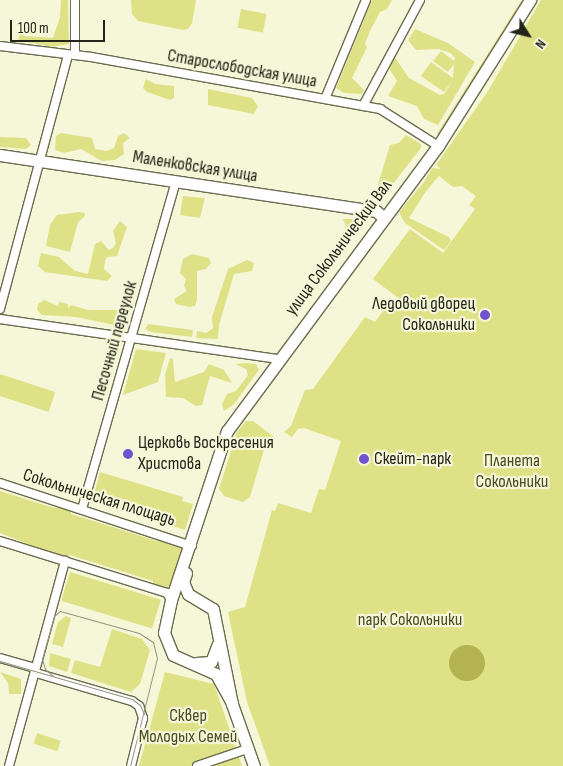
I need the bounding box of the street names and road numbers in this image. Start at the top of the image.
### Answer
street label: Старослободская улица [166,45,318,93]
street label: Маленковская улица [131,146,259,188]
street label: улица Сокольнический Вал [281,176,397,320]
street label: Песочный переулок [88,279,142,403]
street label: Сокольническая площадь [20,465,178,531]

